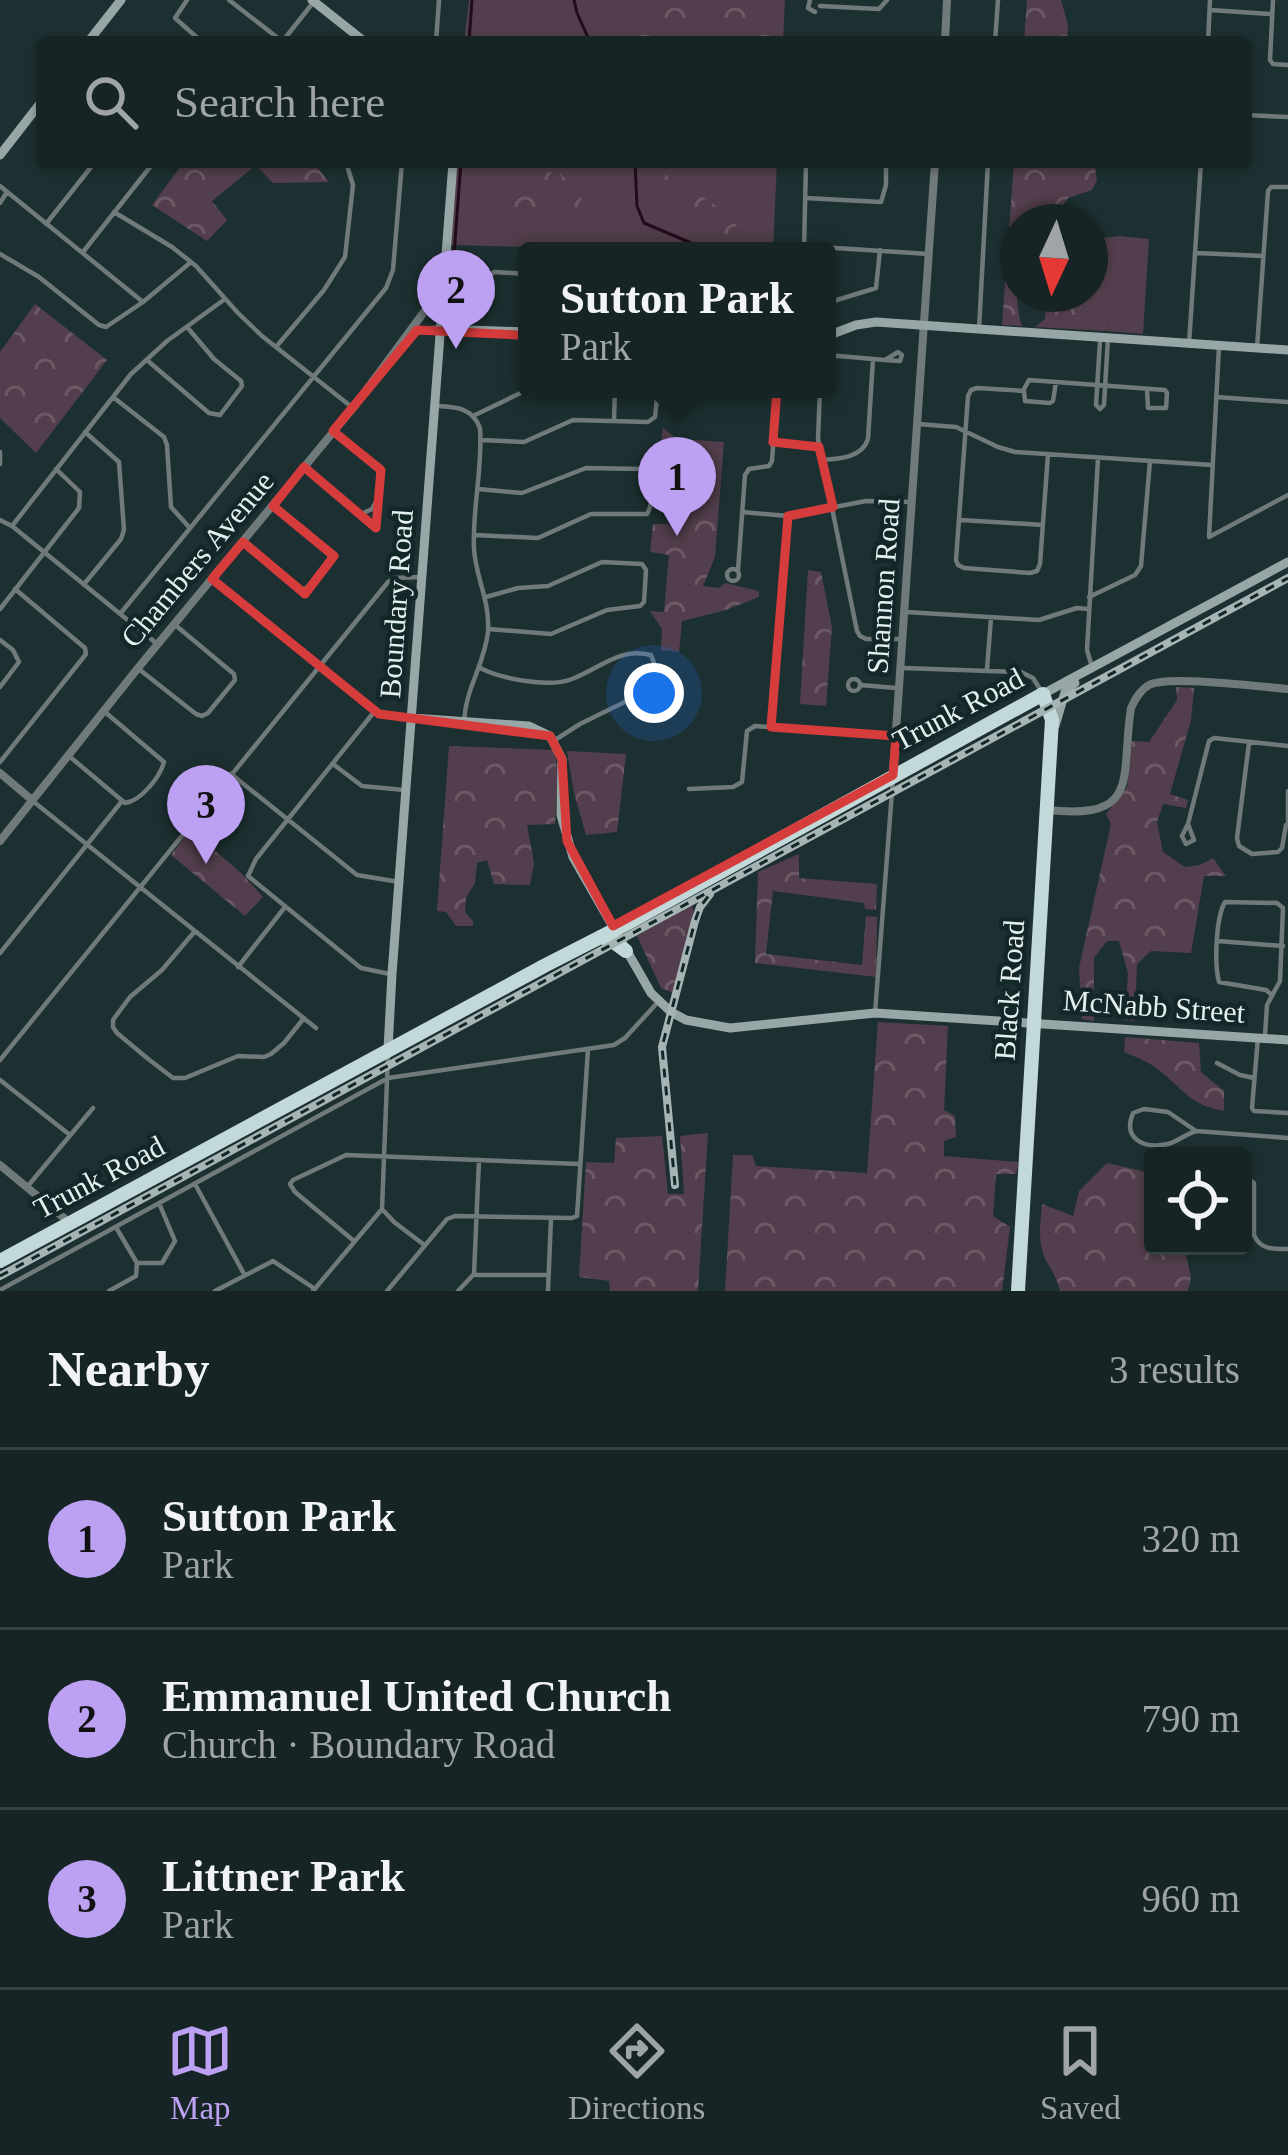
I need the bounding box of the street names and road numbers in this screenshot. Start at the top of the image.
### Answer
street label: Chambers Avenue [114,465,280,653]
street label: Shannon Road [860,497,906,675]
street label: Boundary Road [373,509,419,699]
street label: Trunk Road [887,661,1029,757]
street label: Black Road [988,919,1030,1061]
street label: McNabb Street [1062,983,1247,1029]
street label: Trunk Road [28,1129,170,1225]

